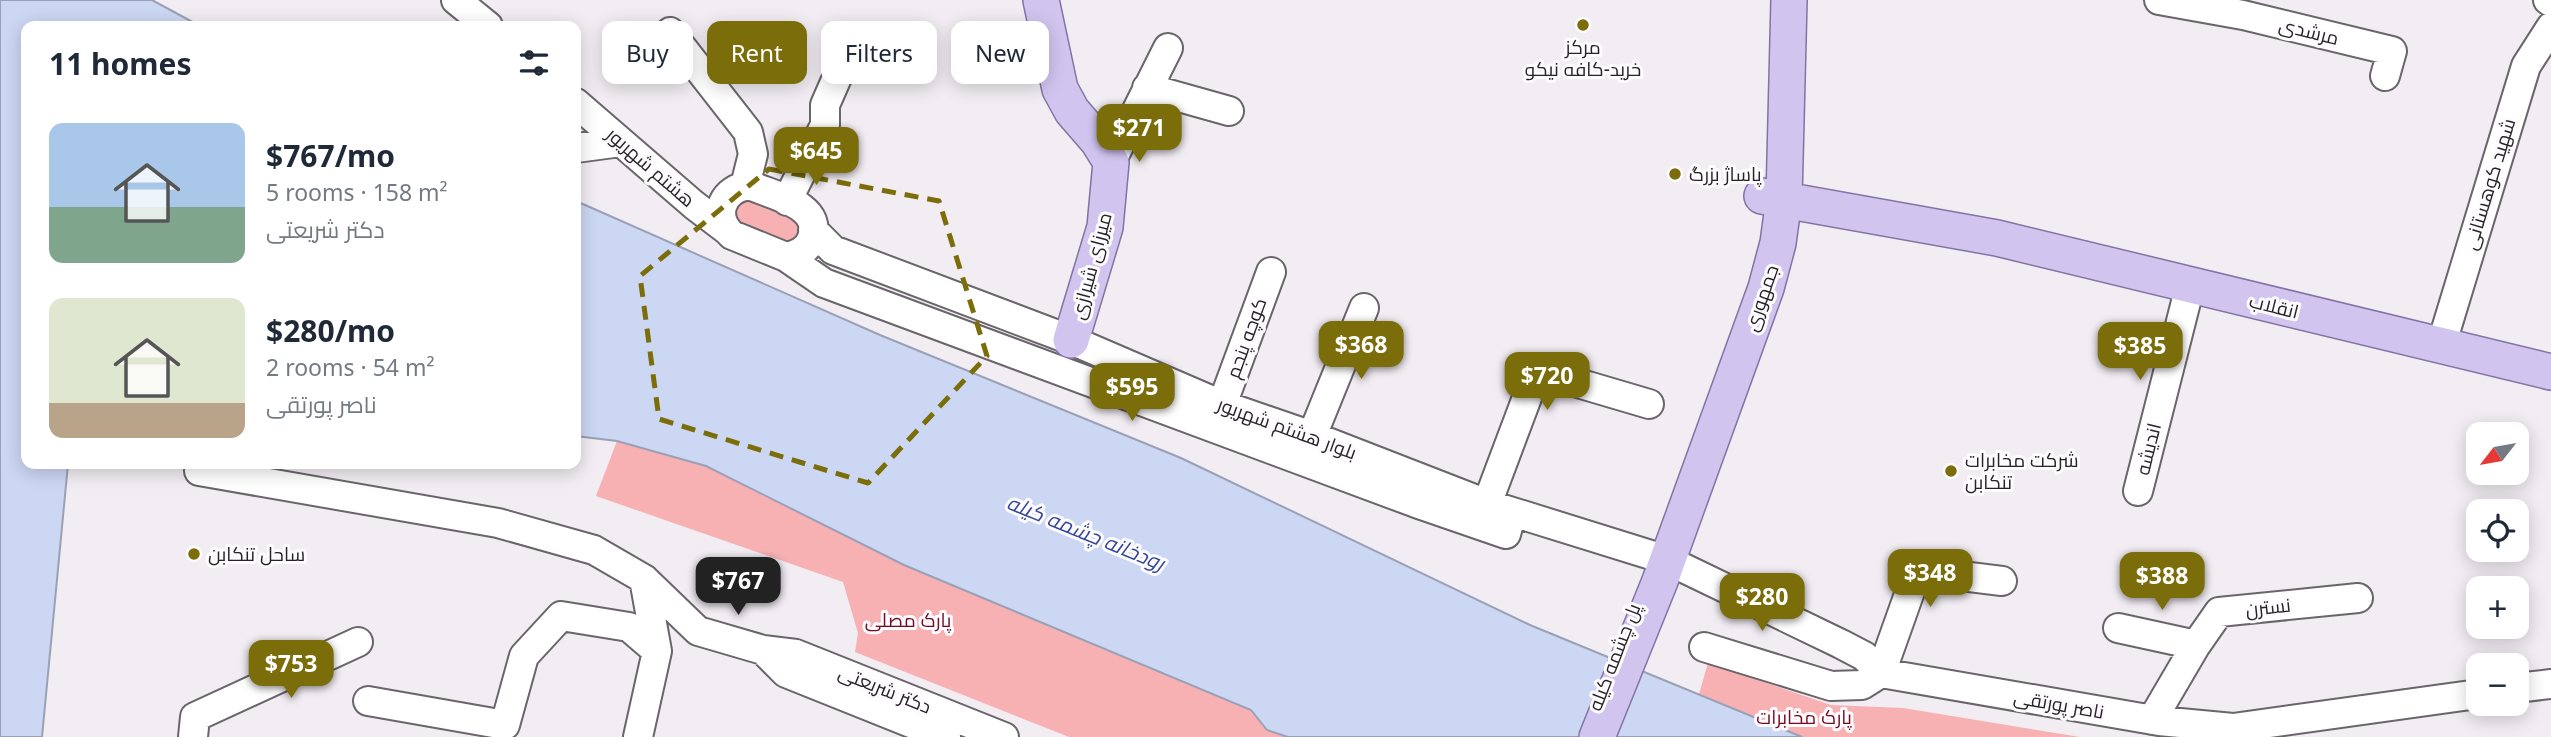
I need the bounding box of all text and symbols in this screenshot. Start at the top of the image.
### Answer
street label: مرشدی [2276,11,2342,51]
marker: مرکز خرید-کافه نیکو [1575,17,1591,33]
chip: Buy [602,21,693,84]
chip: Rent [707,21,807,84]
chip: Filters [821,21,937,84]
chip: New [951,21,1049,84]
place label: مرکز خرید-کافه نیکو [1525,34,1641,82]
text: 11 homes [49,43,192,84]
icon: filters [515,44,553,82]
pin: $271 [1098,104,1180,164]
text: $271 [1113,111,1165,143]
street label: شهید کوهستانی [2457,115,2521,253]
street label: هشتم شهریور [600,121,701,213]
pin: $645 [775,128,857,187]
text: $645 [790,134,842,166]
text: $767/mo [266,135,395,176]
icon: home [105,151,189,235]
place label: پاساژ بزرگ [1689,161,1762,187]
marker: پاساژ بزرگ [1667,166,1683,182]
text: 5 rooms · 158 m² [266,176,448,208]
street label: میرزای شیرازی [1064,210,1118,322]
text: دکتر شریعتی [266,213,385,245]
street label: جمهوری [1737,261,1785,335]
street label: انقلاب [2247,287,2301,325]
street label: کوچه پنجم [1219,294,1274,382]
text: $280/mo [266,310,395,351]
pin: $368 [1320,322,1402,381]
pin: $385 [2099,322,2181,382]
icon: home [105,326,189,410]
text: $368 [1335,328,1387,360]
text: $385 [2114,329,2166,361]
text: 2 rooms · 54 m² [266,351,435,383]
pin: $720 [1506,352,1588,412]
text: $720 [1521,359,1573,391]
pin: $595 [1091,364,1173,423]
text: $595 [1106,370,1158,402]
text: ناصر پورتقی [266,388,377,420]
street label: بلوار هشتم شهریور [1212,390,1360,466]
street label: اندیشه [2129,420,2167,478]
north arrow [2466,422,2529,485]
map controls [2466,422,2529,716]
place label: شرکت مخابرات تنکابن [1965,447,2079,495]
marker: شرکت مخابرات تنکابن [1943,463,1959,479]
water label: رودخانه چشمه کیله [1003,488,1170,578]
button: locate [2466,499,2529,562]
place label: ساحل تنکابن [208,541,305,567]
marker: ساحل تنکابن [186,546,202,562]
pin: $348 [1889,550,1971,609]
pin: $388 [2121,552,2203,612]
text: $348 [1904,556,1956,588]
pin: $767 [697,558,779,617]
text: $388 [2136,559,2188,591]
text: $767 [712,564,764,596]
pin: $280 [1721,574,1803,633]
button: + [2466,576,2529,639]
text: $280 [1736,580,1788,612]
street label: نسترن [2244,592,2292,622]
street label: پل چشمه کیله [1582,599,1646,715]
park label: پارک مصلی [865,607,951,633]
pin: $753 [250,640,332,700]
text: $753 [265,647,317,679]
button: − [2466,653,2529,716]
street label: دکتر شریعتی [835,659,935,719]
street label: ناصر پورتقی [2012,683,2106,725]
park label: پارک مخابرات [1756,704,1852,730]

